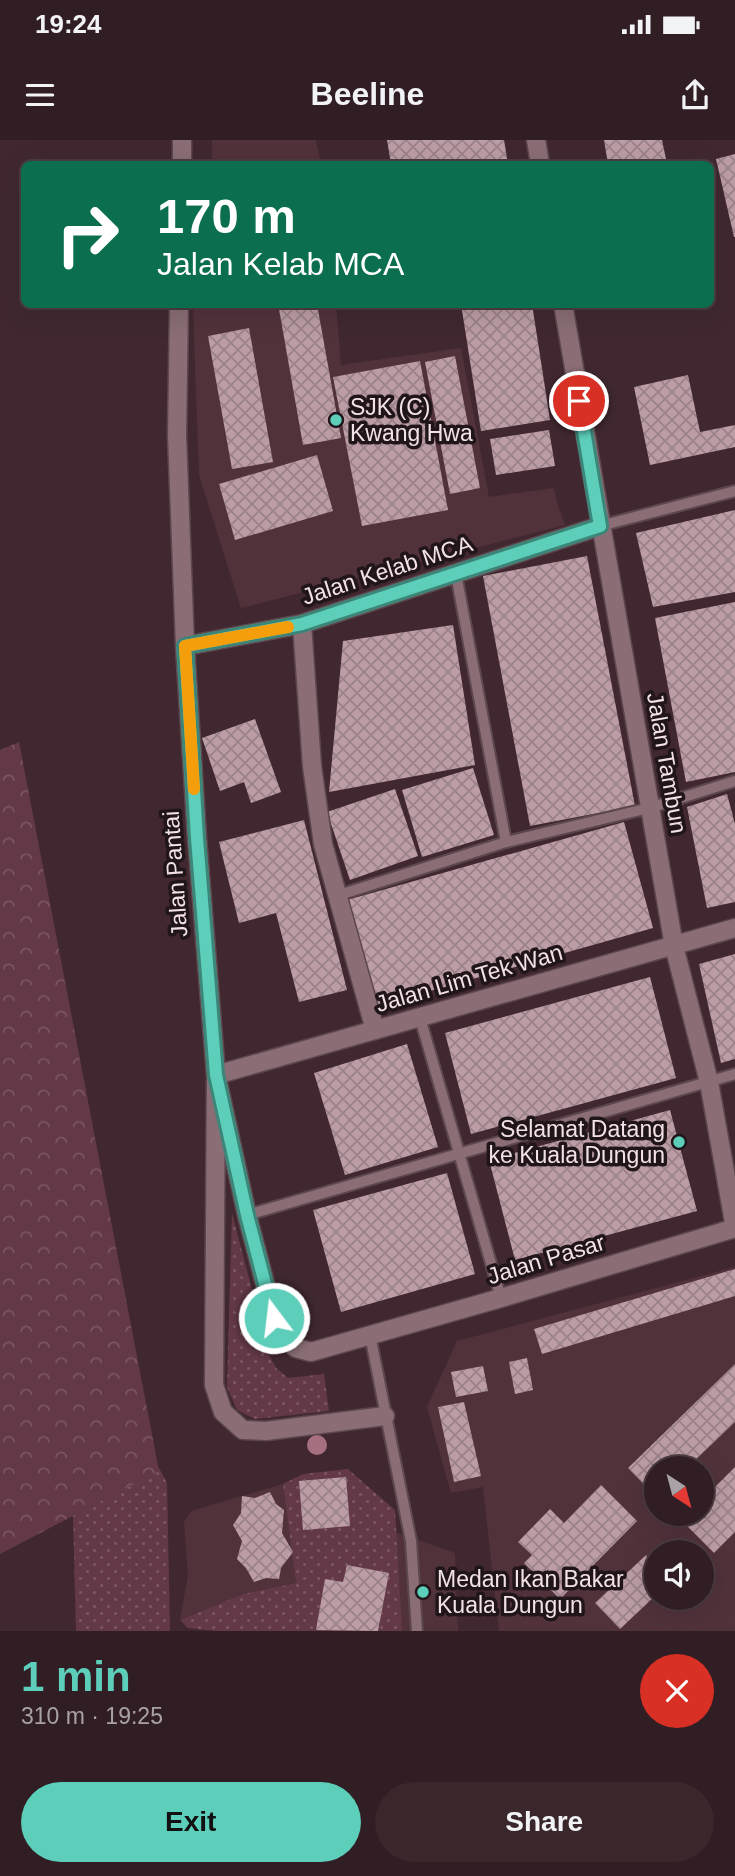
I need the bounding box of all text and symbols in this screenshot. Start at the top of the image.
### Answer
text: 19:24 [35,9,102,39]
icon: menu [21,76,59,114]
text: Beeline [311,76,424,112]
icon: share [676,76,714,114]
icon: right [42,189,133,280]
text: 170 m [157,189,296,243]
text: Jalan Kelab MCA [157,246,404,282]
pin [549,371,609,431]
icon: arrive [560,382,598,420]
place label: SJK (C) Kwang Hwa [350,394,473,446]
marker: SJK (C) Kwang Hwa [328,412,344,428]
street label: Jalan Kelab MCA [298,530,476,610]
street label: Jalan Tambun [642,690,692,836]
street label: Jalan Pantai [158,810,192,938]
street label: Jalan Lim Tek Wan [373,939,565,1017]
place label: Selamat Datang ke Kuala Dungun [489,1116,665,1168]
marker: Selamat Datang ke Kuala Dungun [671,1134,687,1150]
street label: Jalan Pasar [484,1229,608,1289]
position arrow [237,1281,311,1355]
north arrow [644,1456,714,1526]
map controls [644,1456,714,1610]
button: sound [644,1540,714,1610]
place label: Medan Ikan Bakar Kuala Dungun [437,1566,624,1618]
marker: Medan Ikan Bakar Kuala Dungun [415,1584,431,1600]
text: 1 min [21,1653,131,1700]
button: close [640,1654,714,1728]
text: 310 m · 19:25 [21,1703,163,1729]
button: Exit [21,1782,361,1862]
button: Share [375,1782,714,1862]

